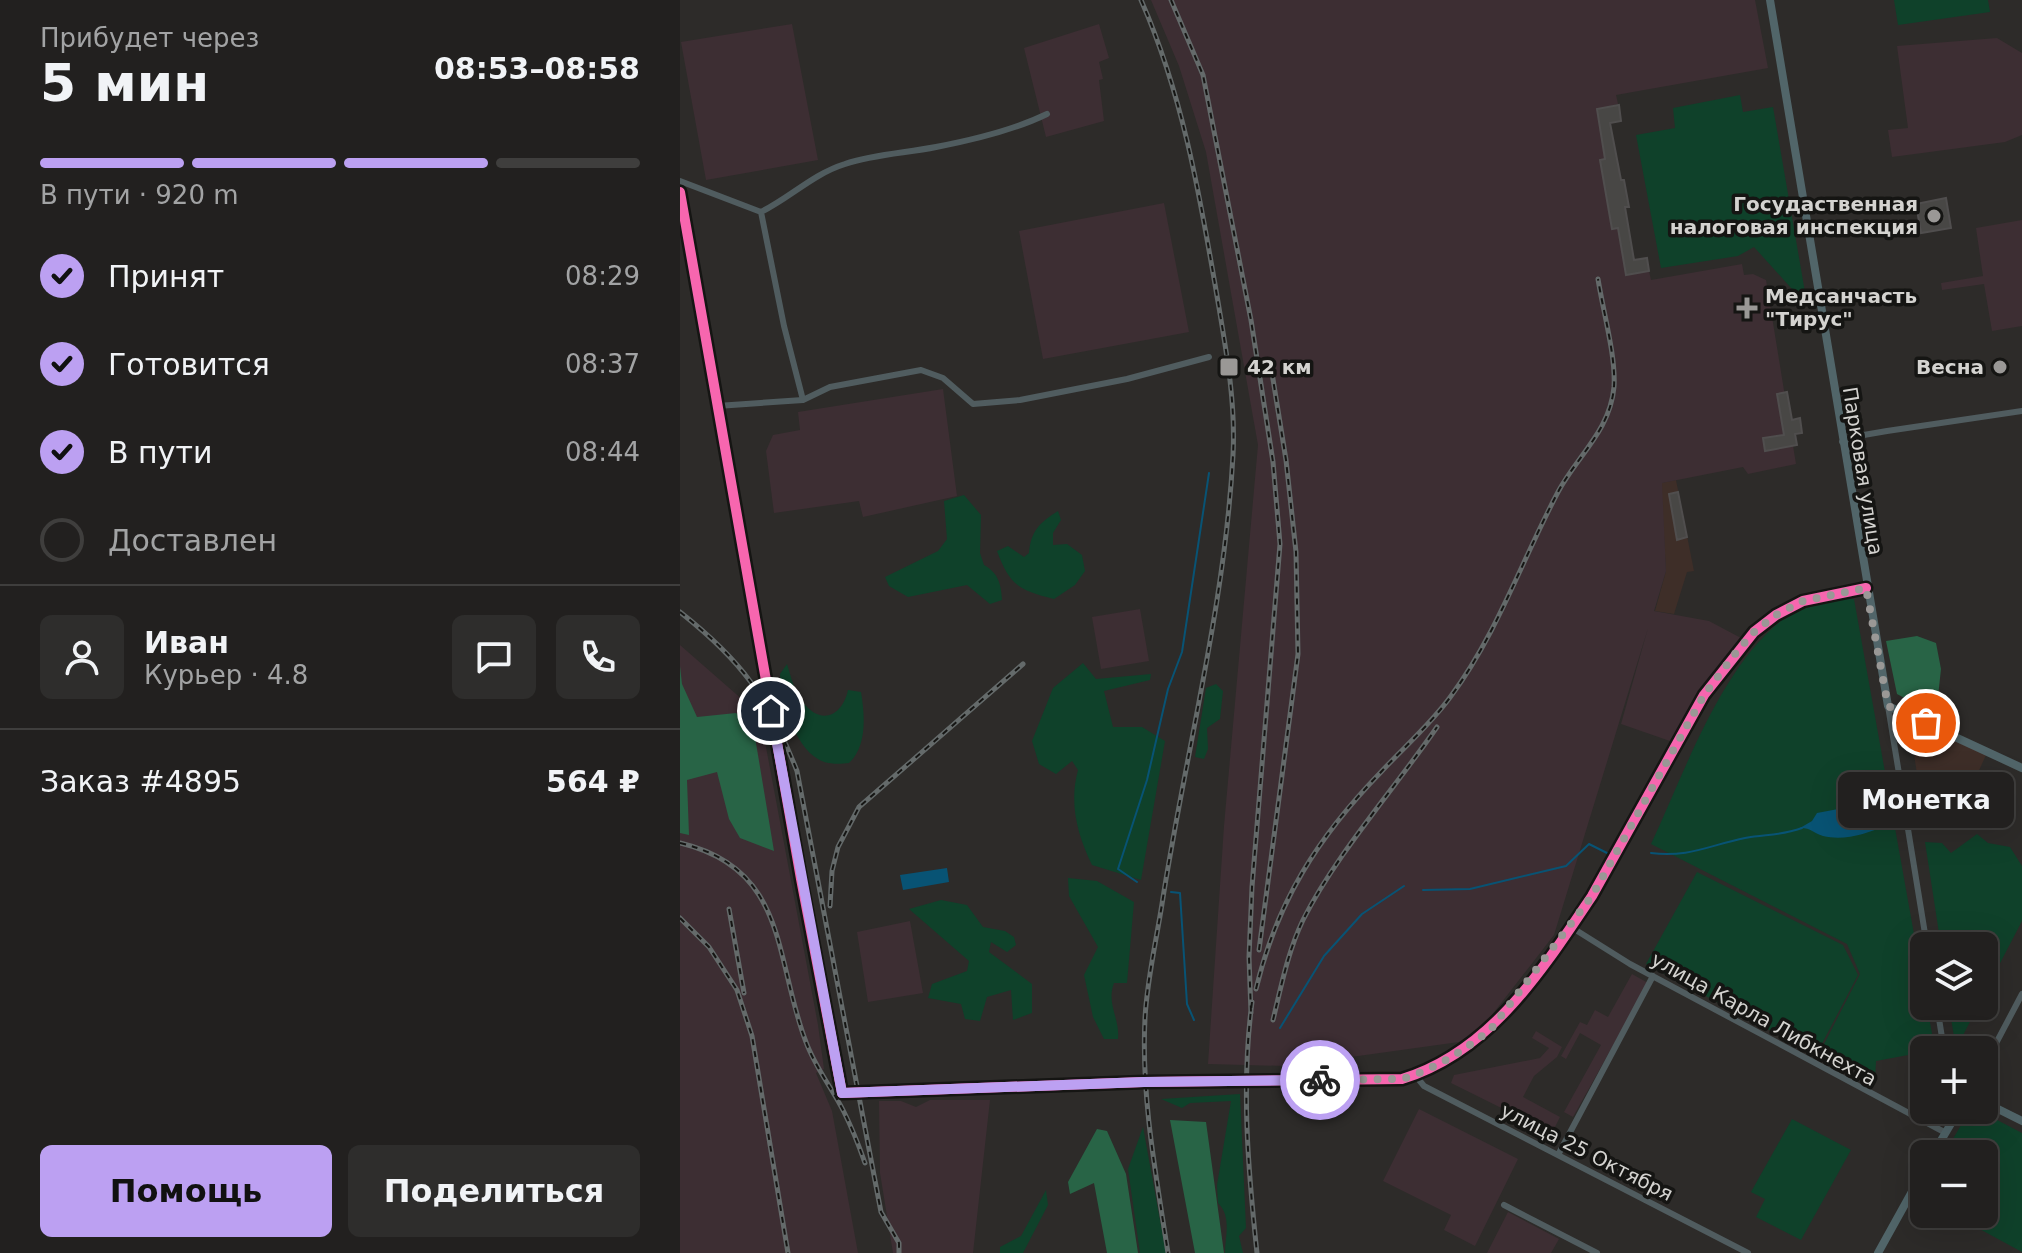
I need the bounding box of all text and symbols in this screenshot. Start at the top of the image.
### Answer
text: Прибудет через [40,23,259,53]
text: 08:53–08:58 [434,51,640,86]
text: 5 мин [40,53,209,113]
text: В пути · 920 m [40,180,239,210]
place label: Госудаственная налоговая инспекция [1670,192,1918,239]
marker: Госудаственная налоговая инспекция [1925,207,1943,225]
icon: check [40,254,84,298]
text: Принят [108,259,224,294]
text: 08:29 [565,261,640,291]
place label: Медсанчасть "Тирус" [1765,284,1917,331]
marker: Медсанчасть "Тирус" [1736,297,1758,319]
icon: check [40,342,84,386]
text: Готовится [108,347,270,382]
text: 08:37 [565,349,640,379]
place label: 42 км [1247,355,1312,379]
place label: Весна [1916,355,1984,379]
marker: 42 км [1218,356,1240,378]
marker: Весна [1991,358,2009,376]
street label: Парковая улица [1838,385,1888,557]
icon: check [40,430,84,474]
text: В пути [108,435,212,470]
text: 08:44 [565,437,640,467]
text: Доставлен [108,523,277,558]
button: person [40,615,124,699]
button: chat [452,615,536,699]
button: phone [556,615,640,699]
text: Иван [144,625,229,660]
text: Курьер · 4.8 [144,660,308,690]
pin [737,677,805,745]
icon: home [749,689,793,733]
pin [1892,689,1960,757]
icon: bag [1904,701,1948,745]
text: Заказ #4895 [40,764,241,799]
text: 564 ₽ [546,764,640,799]
callout: Монетка [1838,771,2014,827]
text: Монетка [1861,785,1991,815]
map controls [1910,932,1998,1228]
button: layers [1910,932,1998,1020]
street label: улица Карла Либкнехта [1647,947,1881,1091]
button: + [1910,1036,1998,1124]
courier [1280,1040,1360,1120]
icon: bike [1298,1058,1342,1102]
street label: улица 25 Октября [1497,1098,1677,1206]
button: − [1910,1140,1998,1228]
button: Помощь [40,1145,332,1237]
button: Поделиться [348,1145,640,1237]

